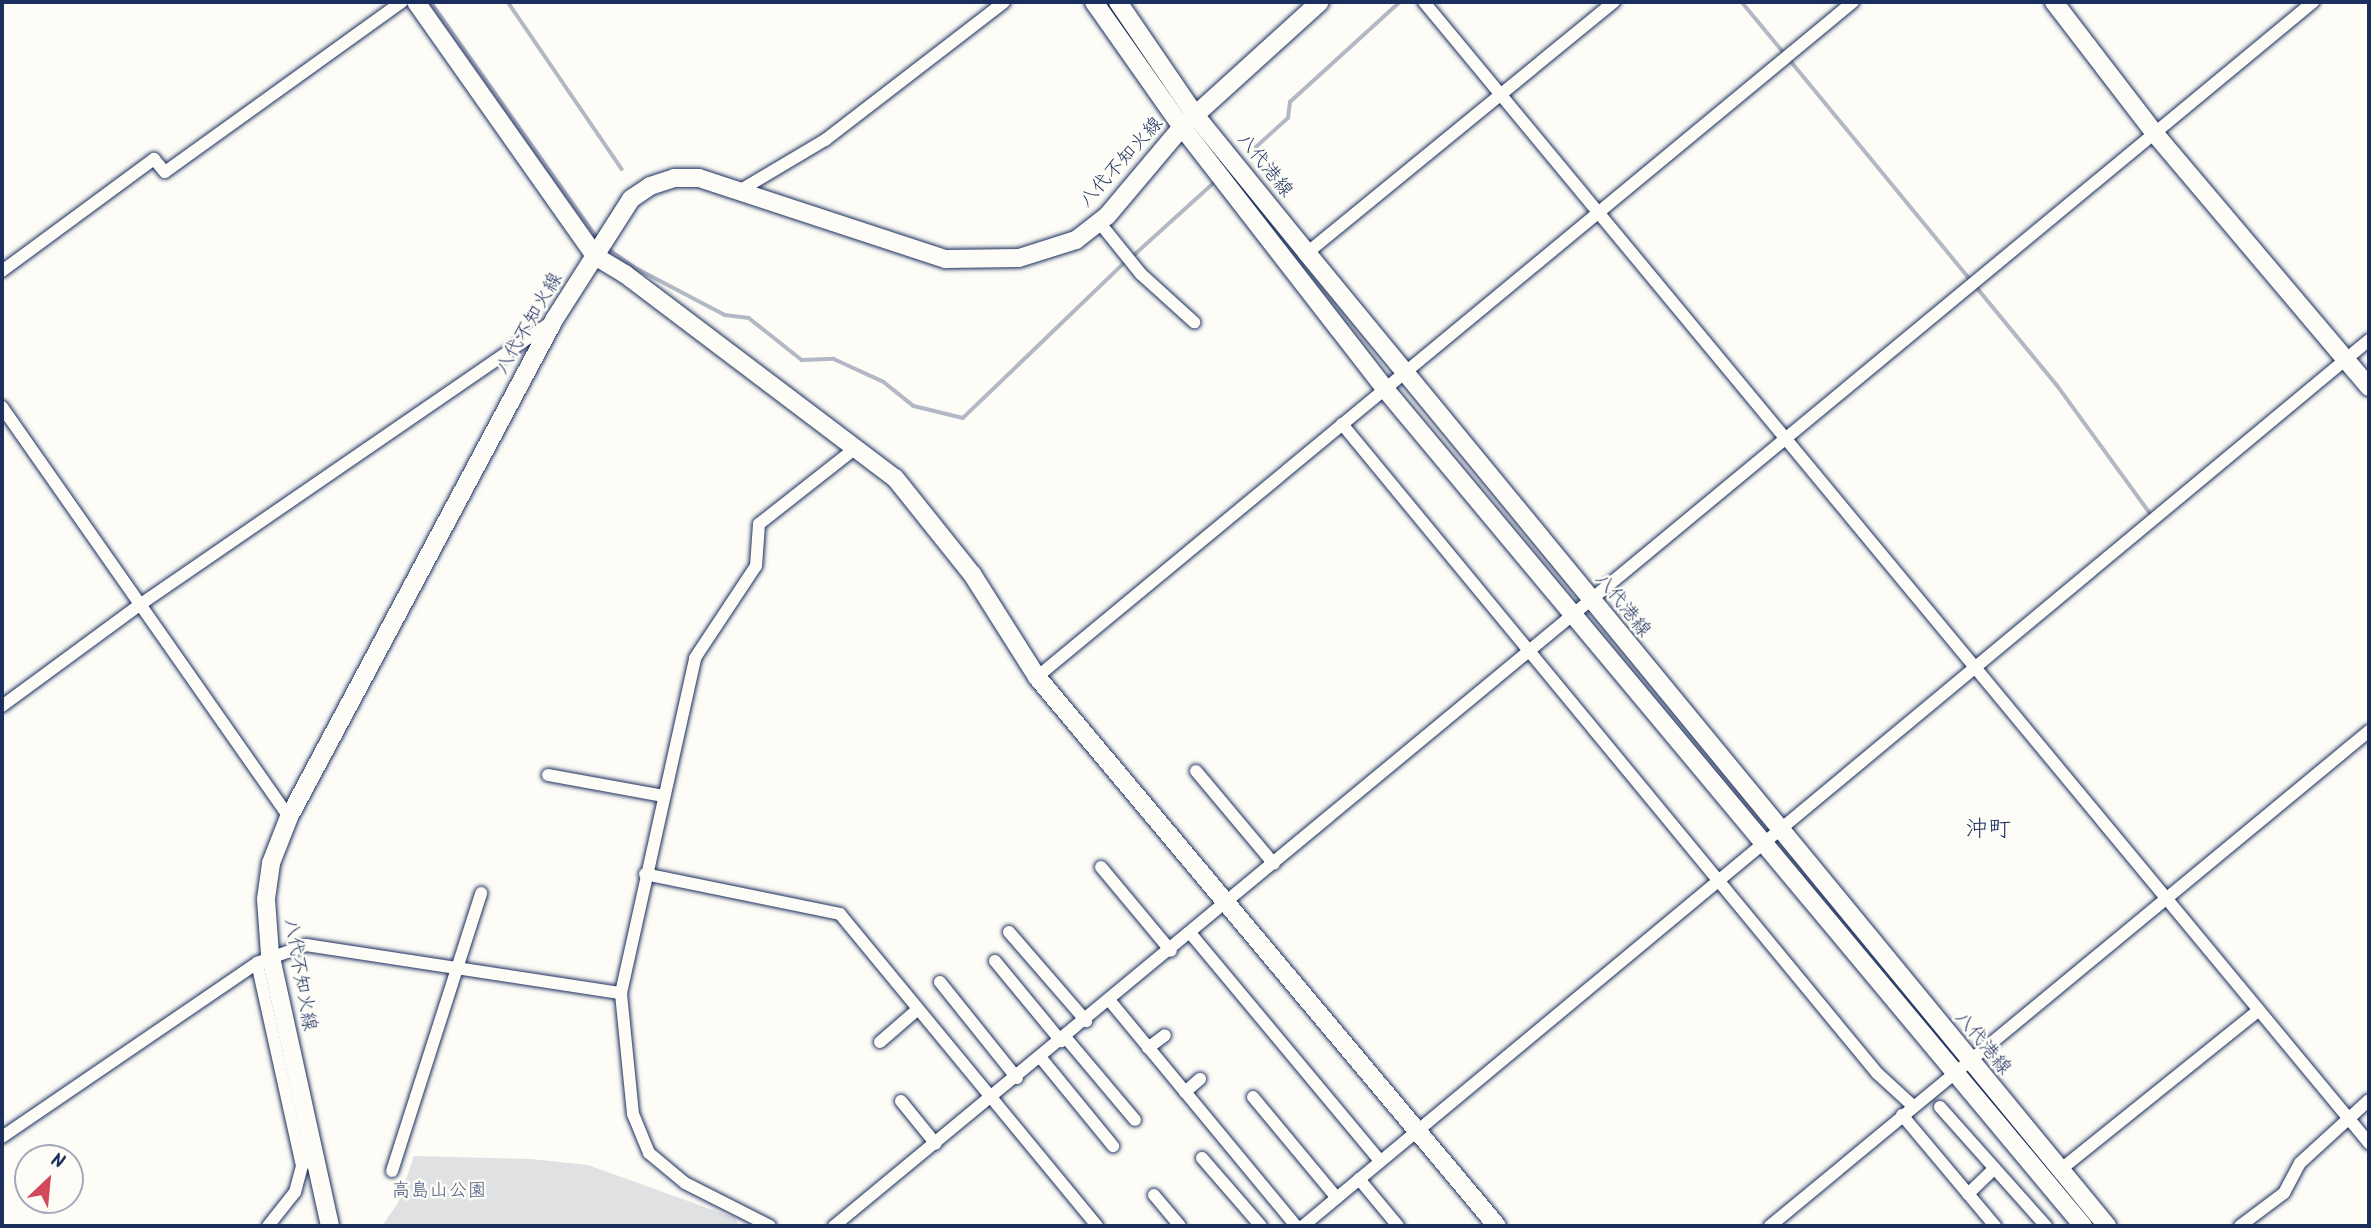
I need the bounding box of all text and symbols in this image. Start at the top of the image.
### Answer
street label: 八代不知火線 [1075,113,1169,213]
street label: 八代港線 [1231,129,1297,203]
street label: 八代不知火線 [492,269,568,379]
street label: 八代港線 [1589,569,1655,643]
district label: 沖町 [1965,816,2011,844]
street label: 八代不知火線 [278,917,320,1033]
street label: 八代港線 [1949,1008,2015,1080]
north arrow [14,1144,84,1214]
text: N [45,1146,69,1178]
park label: 高島山公園 [392,1181,486,1203]

